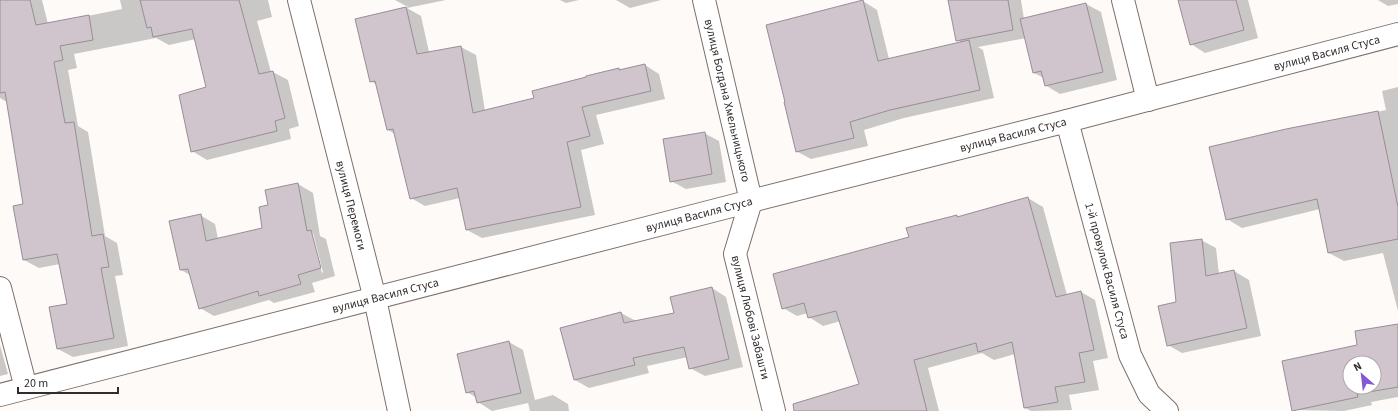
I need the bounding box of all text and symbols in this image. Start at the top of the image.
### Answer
street label: вулиця Богдана Хмельницького [700,17,755,184]
street label: вулиця Василя Стуса [1271,31,1382,75]
street label: вулиця Василя Стуса [958,113,1068,156]
street label: вулиця Перемоги [332,159,371,252]
street label: вулиця Василя Стуса [644,193,754,236]
street label: 1-й провулок Василя Стуса [1081,200,1134,341]
street label: вулиця Любові Забашти [727,253,774,381]
street label: вулиця Василя Стуса [330,274,440,317]
north arrow [1342,355,1382,395]
text: N [1351,358,1364,375]
scale bar [18,369,118,395]
text: 20 m [24,375,48,392]

